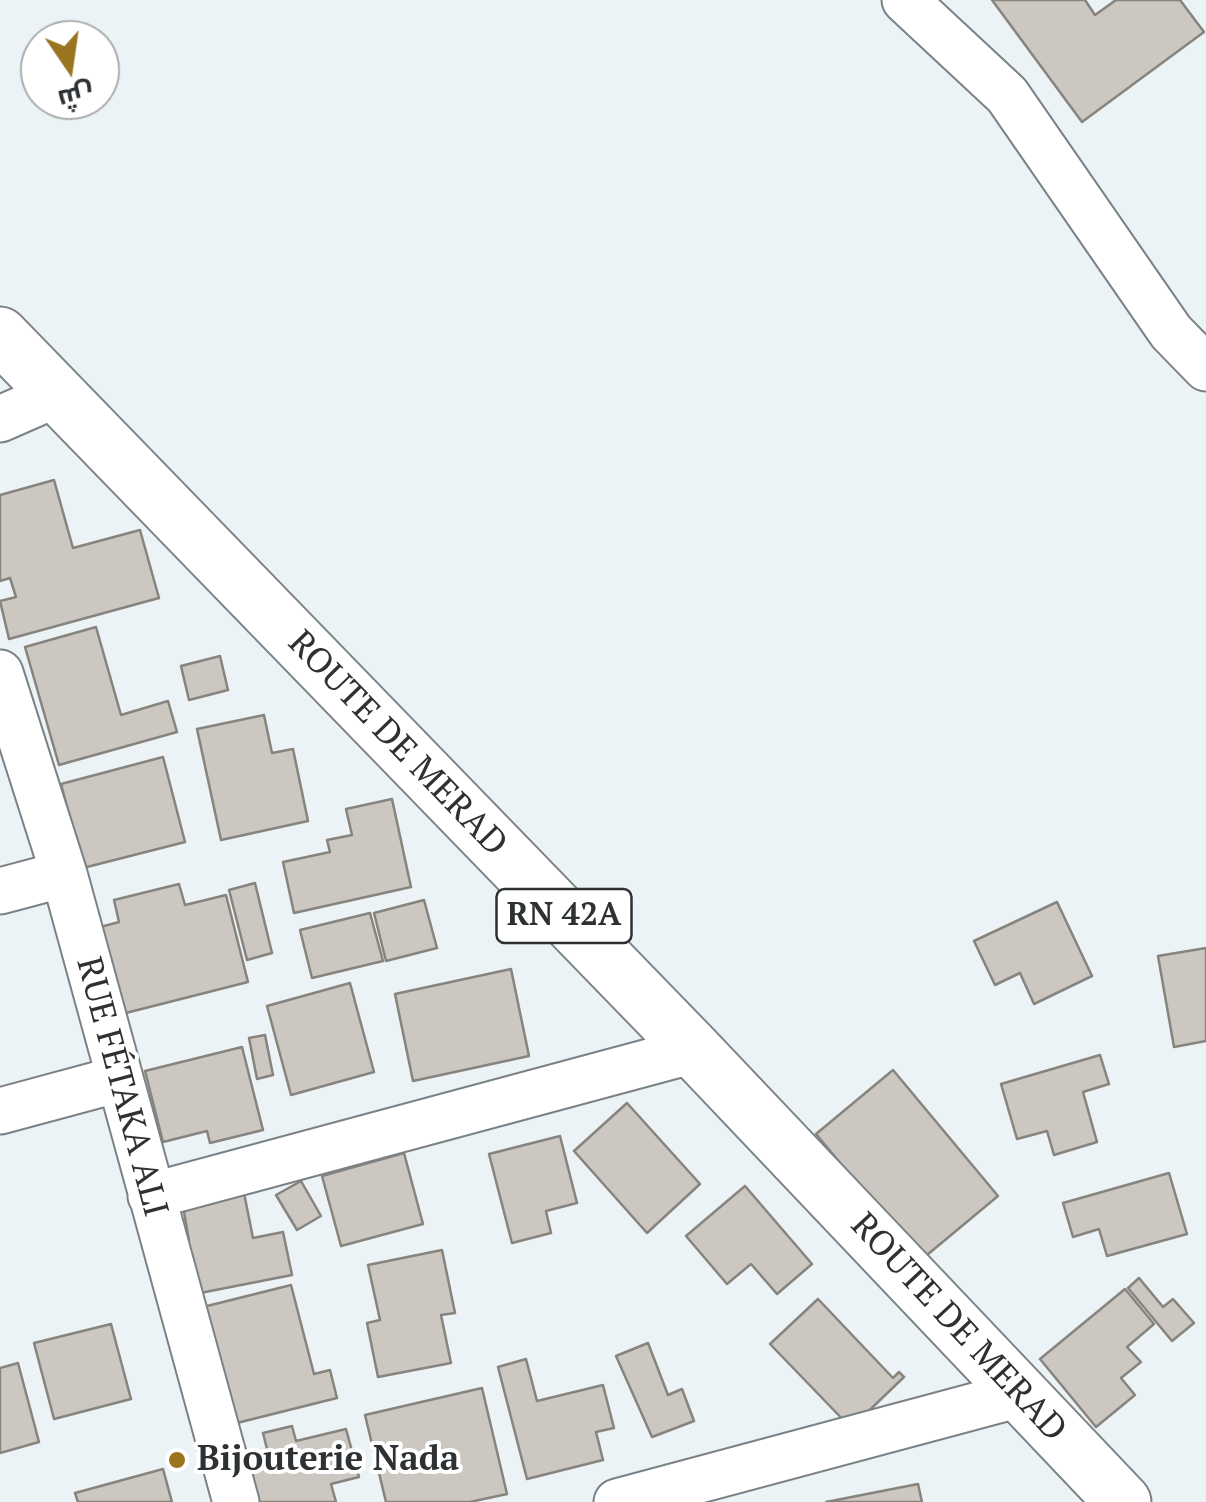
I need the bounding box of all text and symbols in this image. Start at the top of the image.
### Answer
north arrow [20,20,120,120]
text: ش [55,76,98,120]
street label: ROUTE DE MERAD [279,623,515,865]
road number: RN 42A [496,889,632,943]
street label: RUE FÉTAKA ALI [66,953,176,1221]
street label: ROUTE DE MERAD [842,1205,1074,1451]
place label: Bijouterie Nada [197,1439,459,1481]
marker: Bijouterie Nada [166,1449,188,1471]

